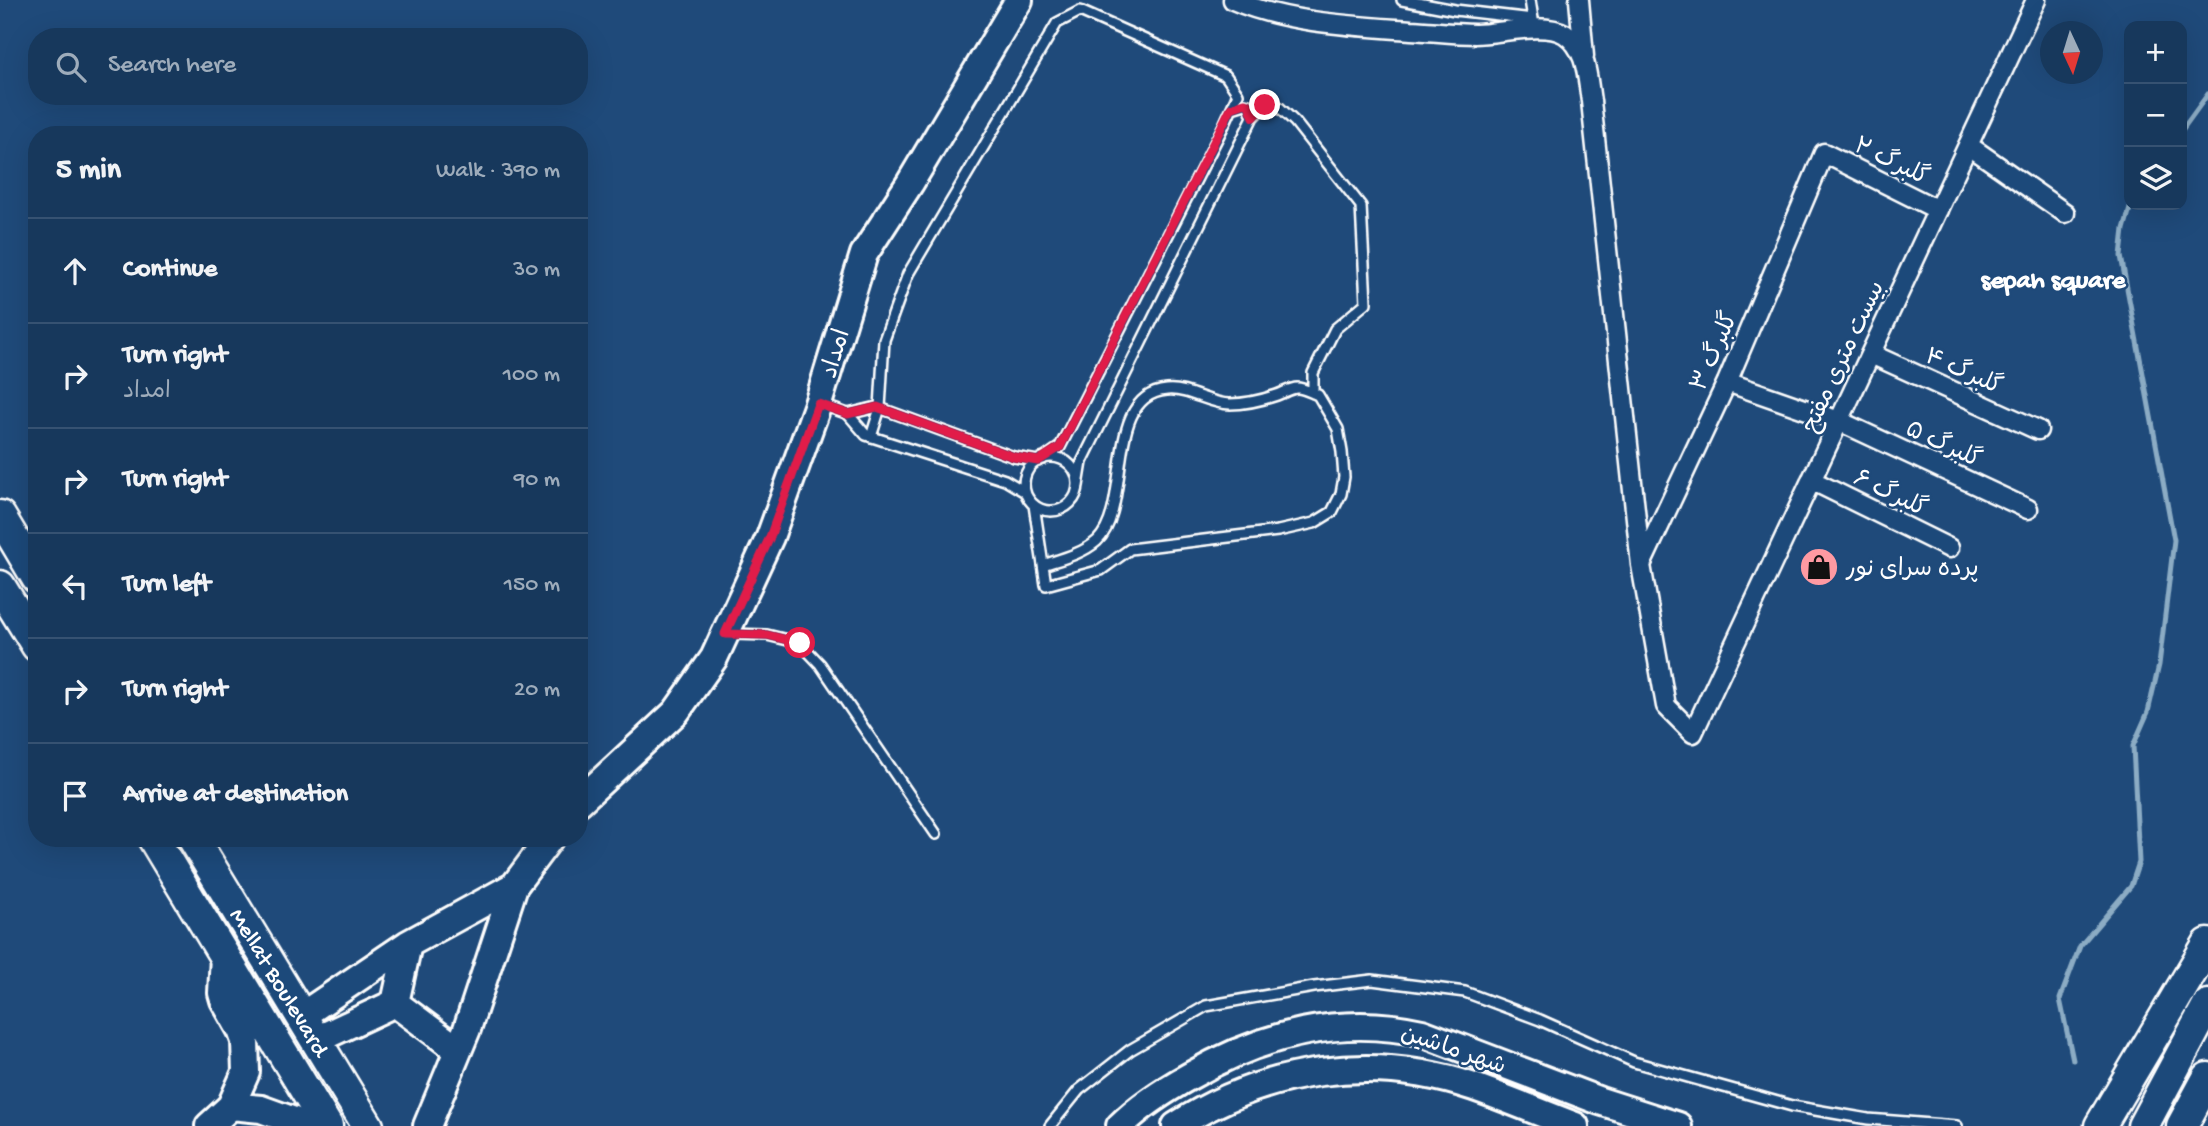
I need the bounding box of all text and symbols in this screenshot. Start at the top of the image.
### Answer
north arrow [2040,21,2103,84]
map controls [2124,21,2187,210]
button: + [2124,21,2187,84]
search box [28,28,588,105]
icon: search [52,48,90,86]
text: Search here [108,51,236,82]
button: − [2124,84,2187,147]
route end [1249,89,1280,120]
street label: گلبرگ ۲ [1848,130,1934,194]
button: layers [2124,147,2187,210]
text: 5 min [56,154,121,189]
text: Walk · 390 m [436,158,560,185]
icon: ahead [56,252,94,290]
text: Continue [123,255,217,286]
text: 30 m [513,257,560,284]
district label: sepah square [1981,267,2127,298]
street label: بیست متری مفتح [1797,277,1893,438]
street label: گلبرگ ۳ [1683,307,1746,396]
street label: امداد [816,326,858,382]
text: Turn right [123,341,227,372]
street label: گلبرگ ۴ [1919,341,2007,403]
icon: right [56,357,94,395]
text: 100 m [503,362,560,389]
text: امداد [123,379,171,406]
street label: گلبرگ ۵ [1900,413,1986,476]
icon: right [56,462,94,500]
street label: گلبرگ ۶ [1848,462,1932,525]
text: Turn right [123,465,227,496]
text: 90 m [514,467,560,494]
shop icon: پرده سرای نور [1798,546,1840,588]
place label: پرده سرای نور [1845,556,1979,585]
icon: left [56,567,94,605]
text: Turn left [123,570,211,601]
text: 150 m [504,572,560,599]
route start [784,627,815,658]
icon: right [56,672,94,710]
text: Turn right [123,675,227,706]
text: 20 m [514,677,560,704]
icon: arrive [56,777,94,815]
text: Arrive at destination [123,780,348,811]
street label: Mellat Boulevard [221,904,334,1065]
street label: شهر ماشین [1396,1020,1509,1083]

